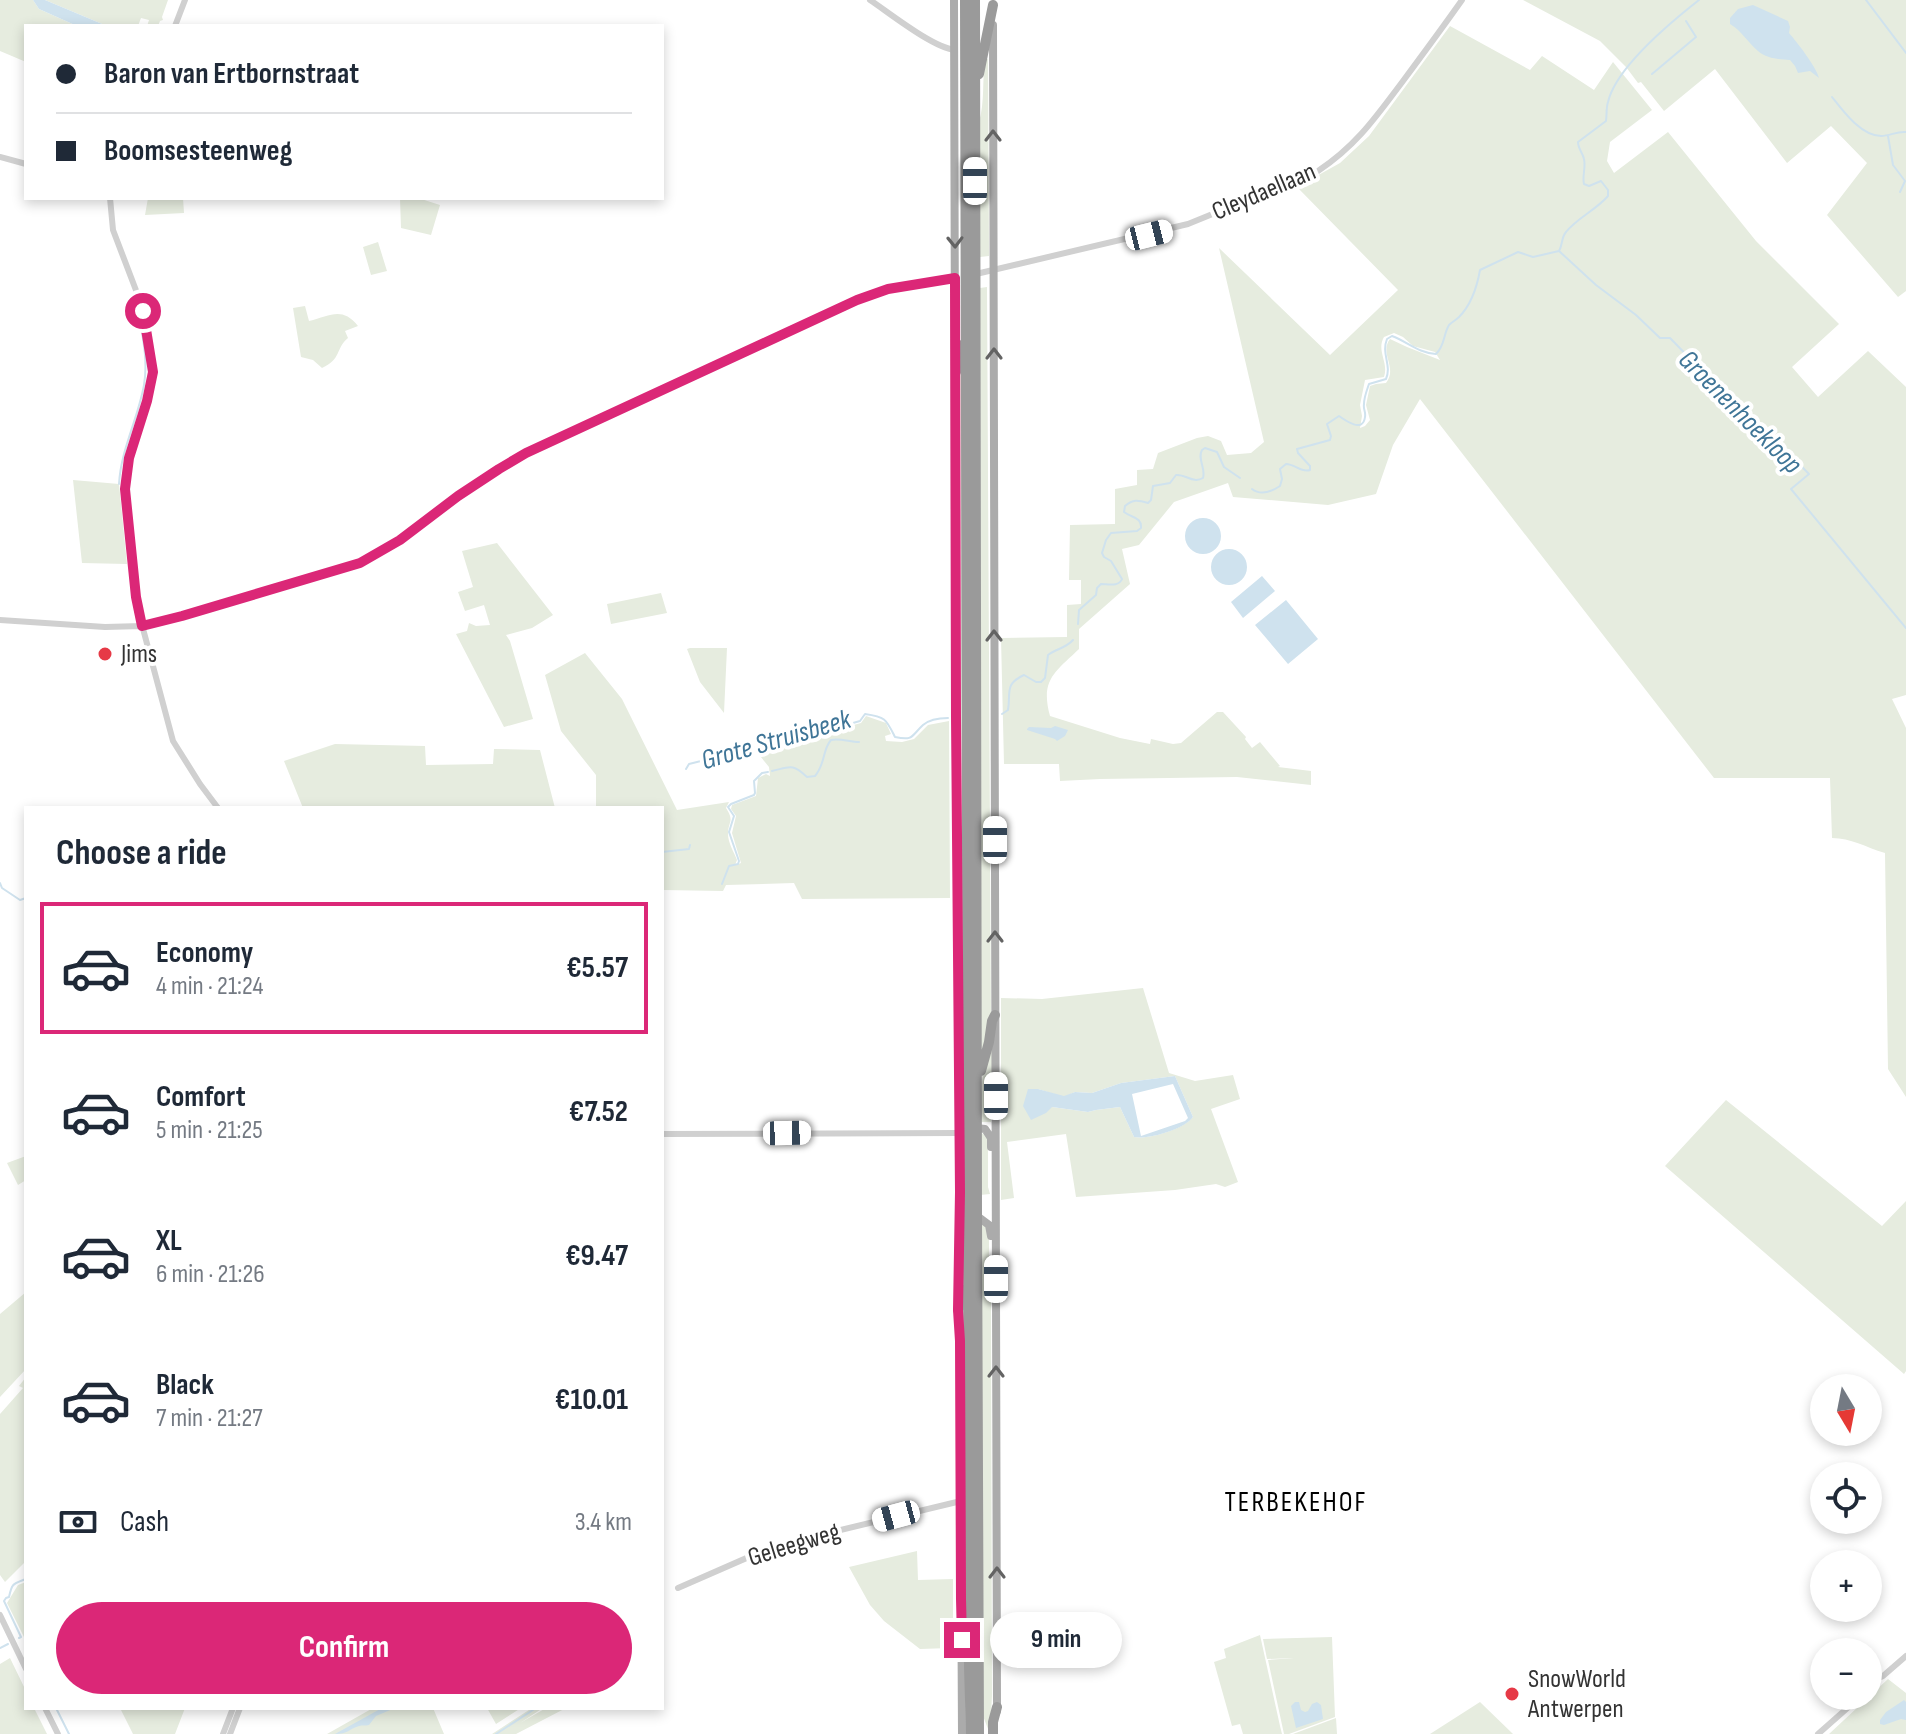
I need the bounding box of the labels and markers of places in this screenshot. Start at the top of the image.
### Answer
place label: Jims [120,639,157,670]
marker: Jims [96,645,114,663]
place label: SnowWorld Antwerpen [1527,1664,1626,1725]
marker: SnowWorld Antwerpen [1503,1685,1521,1703]

